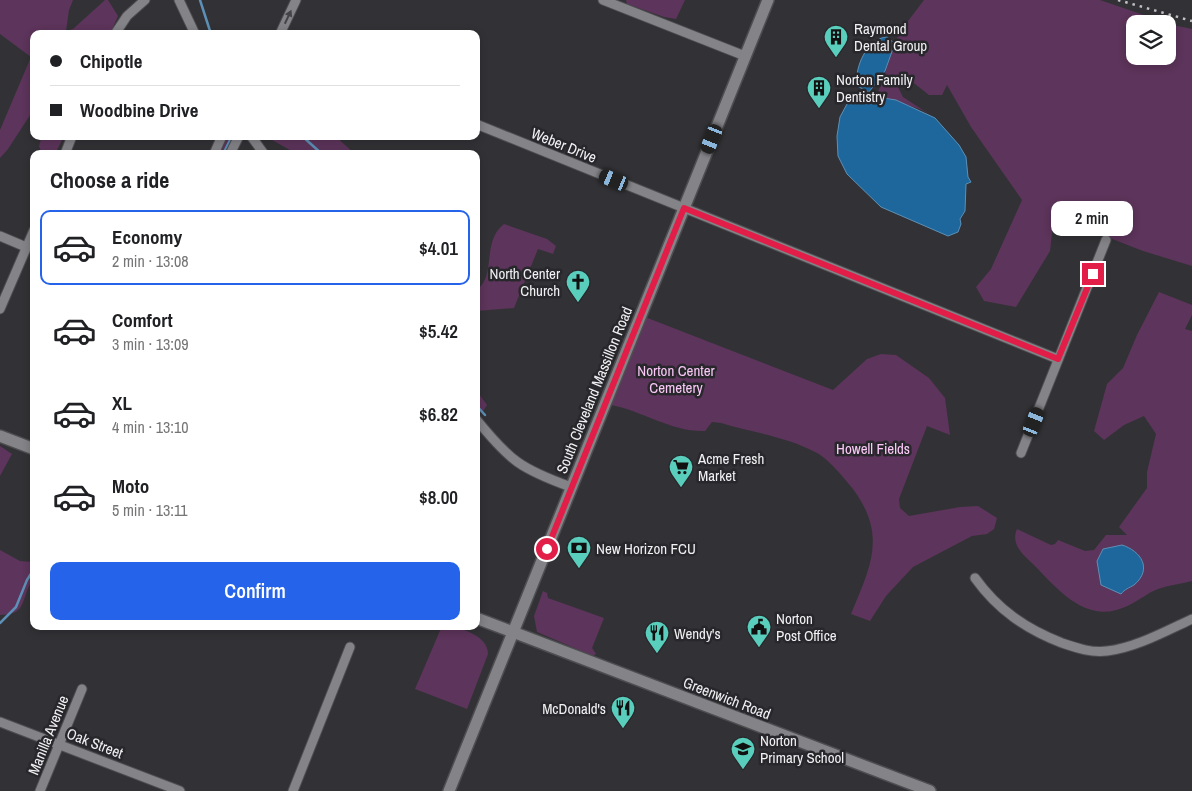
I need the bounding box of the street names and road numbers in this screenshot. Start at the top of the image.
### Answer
street label: Weber Drive [528,122,600,168]
street label: South Cleveland Massillon Road [551,303,637,477]
street label: Greenwich Road [680,672,774,724]
street label: Manilla Avenue [23,692,74,778]
street label: Oak Street [64,723,127,764]

